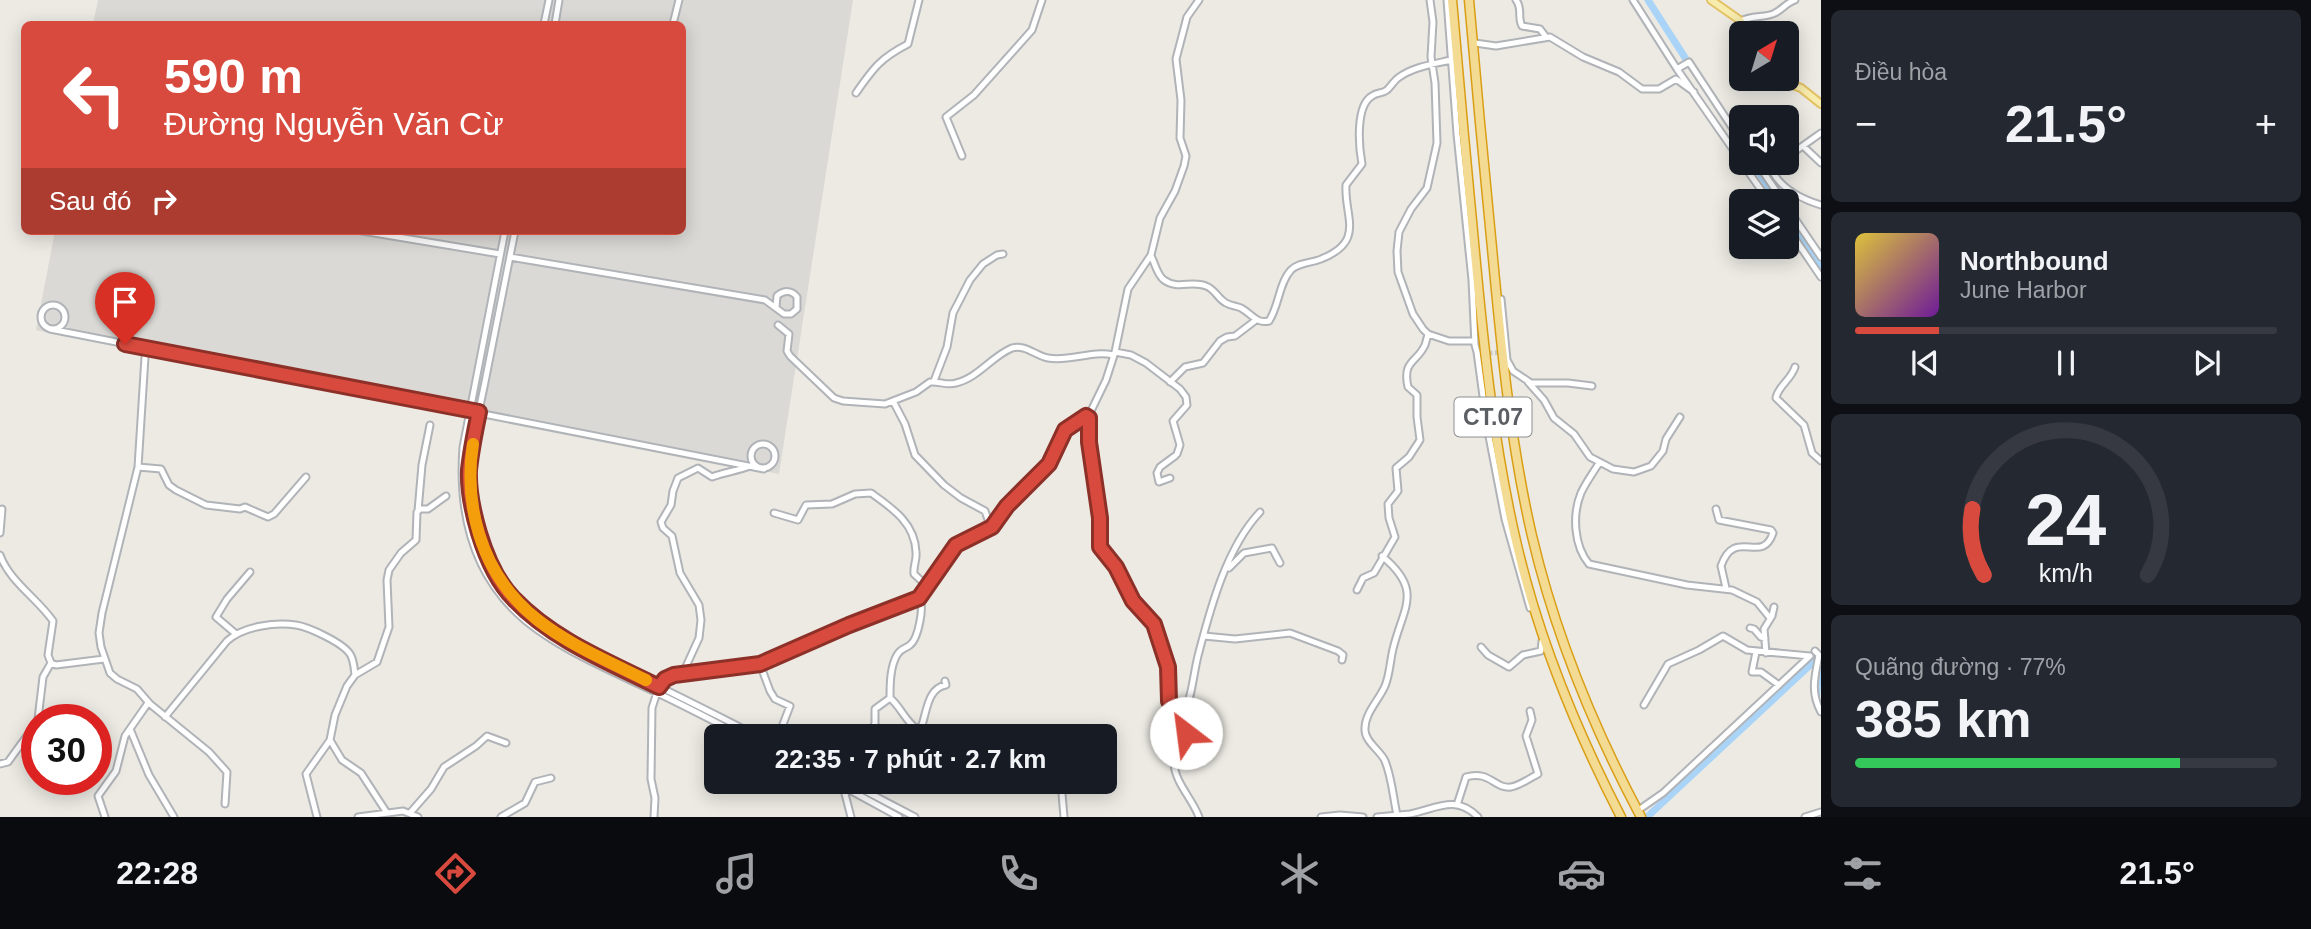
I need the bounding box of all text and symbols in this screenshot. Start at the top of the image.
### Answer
north arrow [1729,21,1799,91]
map controls [1729,21,1799,259]
icon: left [49,49,140,140]
text: 590 m [164,49,303,103]
text: Điều hòa [1855,59,1947,85]
text: 21.5° [2005,95,2127,153]
text: − [1855,103,1877,145]
text: + [2255,103,2277,145]
button: sound [1729,105,1799,175]
text: Đường Nguyễn Văn Cừ [164,106,504,142]
icon: right [145,182,183,220]
text: Sau đó [49,186,131,216]
button: layers [1729,189,1799,259]
text: Northbound [1960,246,2109,276]
pin [95,272,155,344]
text: June Harbor [1960,277,2087,303]
icon: arrive [106,283,144,321]
icon: previous [1906,344,1944,382]
icon: pause [2047,344,2085,382]
icon: next [2188,344,2226,382]
road number: CT.07 [1454,398,1532,436]
text: 24 [2026,480,2107,561]
text: km/h [2039,559,2093,587]
text: Quãng đường · 77% [1855,654,2066,680]
text: 385 km [1855,690,2031,748]
position arrow [1149,696,1223,770]
speed limit sign: 30 [21,704,112,795]
text: 22:35 · 7 phút · 2.7 km [775,744,1046,774]
icon: directions [431,849,480,898]
icon: music [712,849,761,898]
icon: phone [994,849,1043,898]
icon: climate [1275,849,1324,898]
icon: car [1557,849,1606,898]
icon: filters [1838,849,1887,898]
text: 22:28 [116,855,198,891]
text: 21.5° [2120,855,2195,891]

